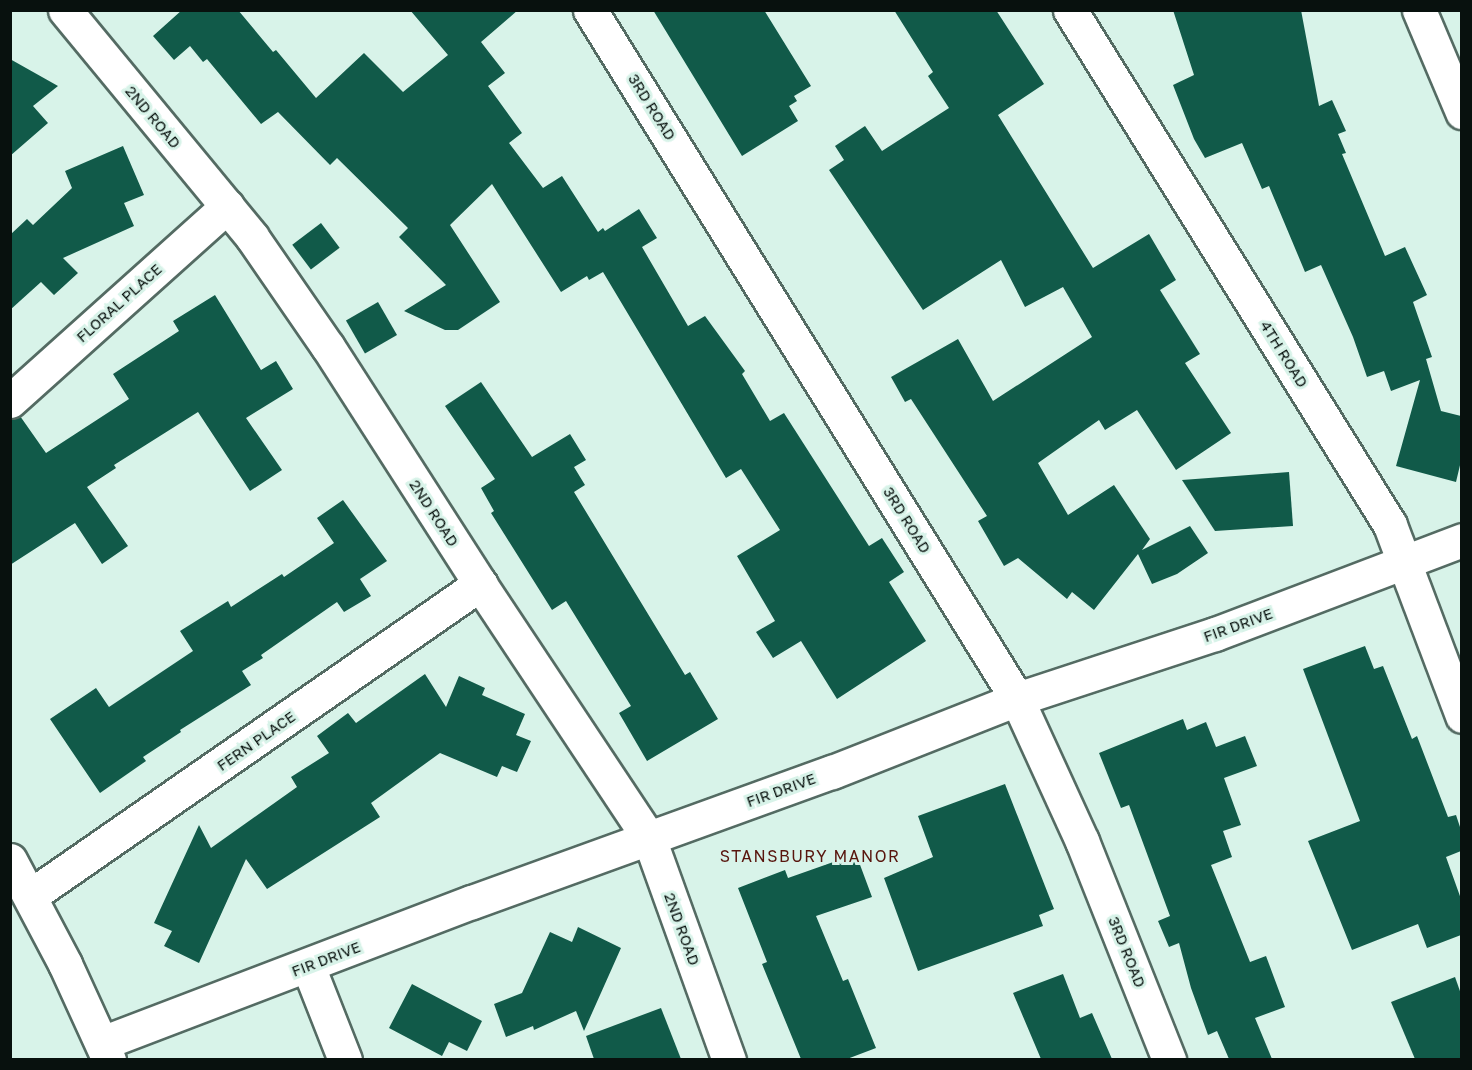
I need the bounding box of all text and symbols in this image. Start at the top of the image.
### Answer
street label: 3RD ROAD [625,71,679,143]
street label: 2ND ROAD [122,82,184,152]
street label: FLORAL PLACE [73,260,165,346]
street label: 4TH ROAD [1256,317,1312,391]
street label: 2ND ROAD [406,476,462,550]
street label: 3RD ROAD [880,484,934,556]
street label: FIR DRIVE [1201,604,1275,646]
street label: FERN PLACE [213,707,299,775]
street label: FIR DRIVE [744,769,818,811]
district label: STANSBURY MANOR [720,846,900,866]
street label: 2ND ROAD [661,890,703,968]
street label: 3RD ROAD [1105,914,1149,990]
street label: FIR DRIVE [289,938,363,980]

